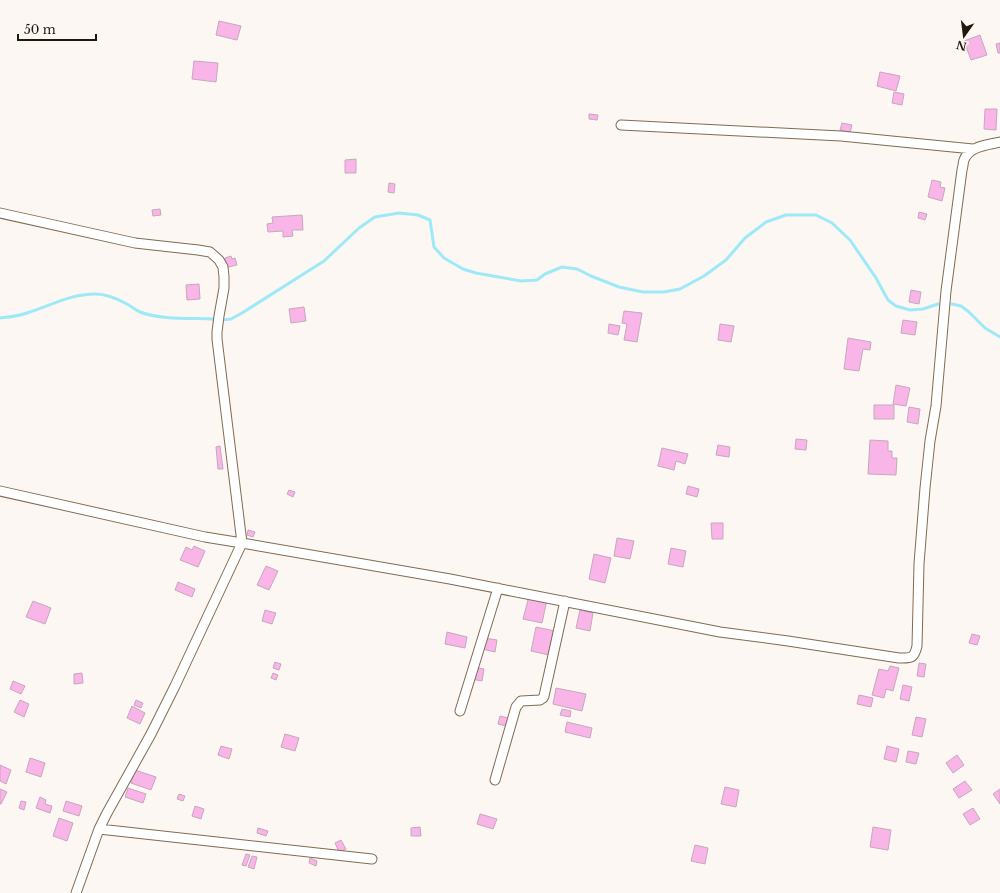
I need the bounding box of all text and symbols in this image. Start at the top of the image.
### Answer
scale bar [18,16,96,42]
north arrow [944,16,984,56]
text: 50 m [24,22,56,37]
text: N [954,38,968,54]

